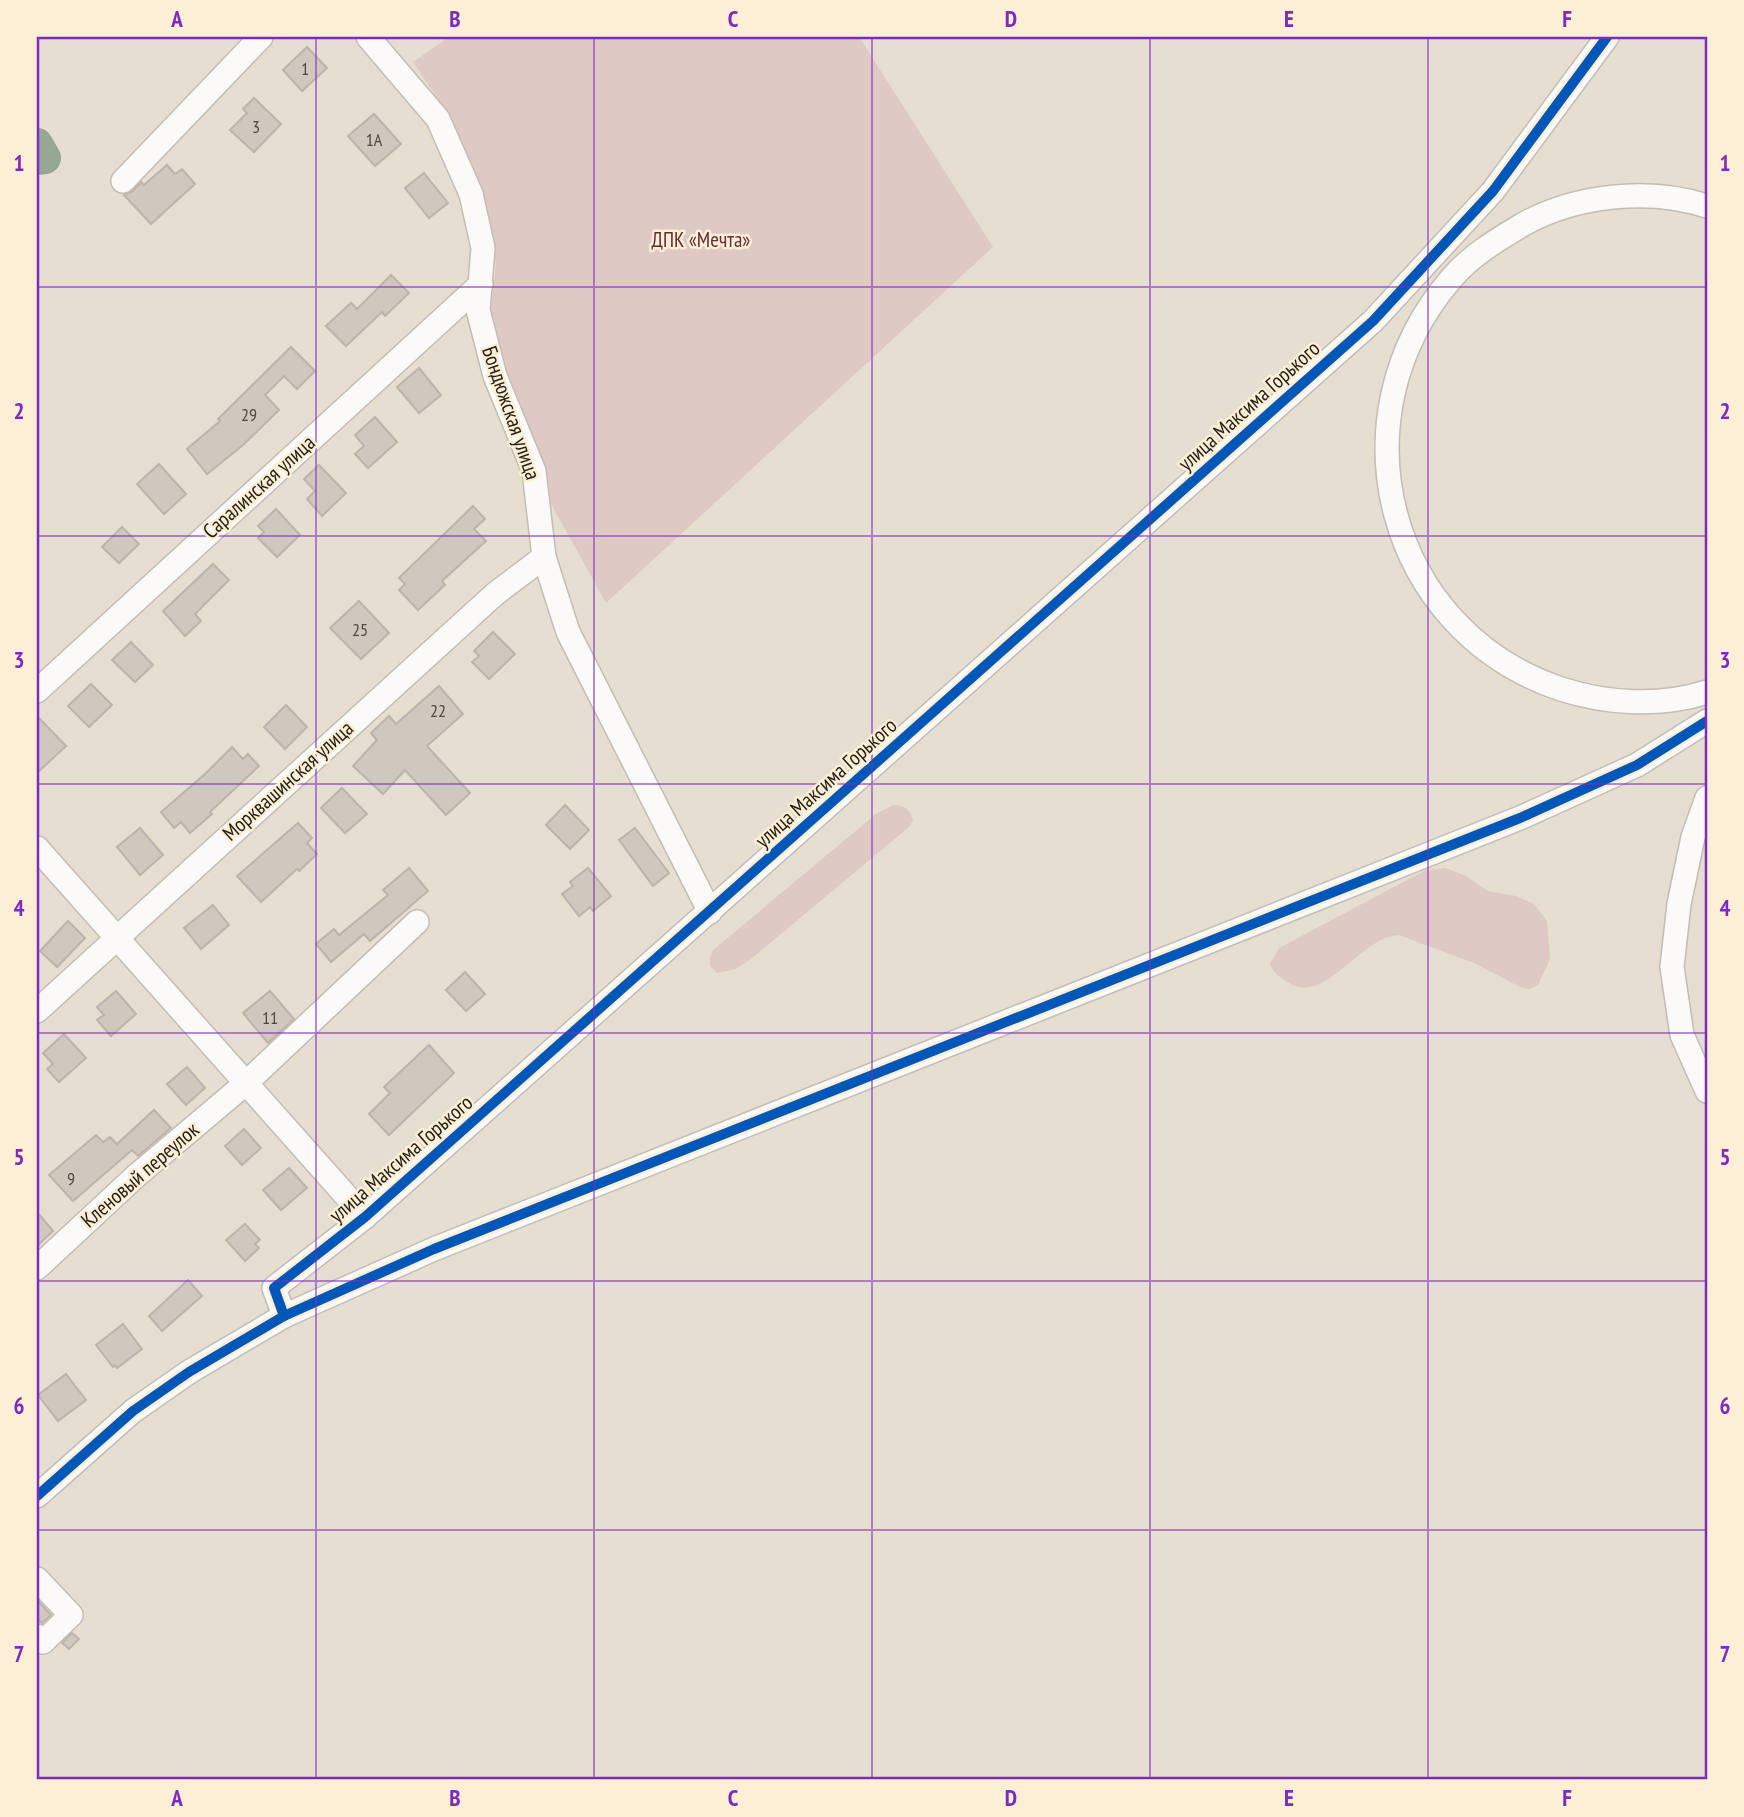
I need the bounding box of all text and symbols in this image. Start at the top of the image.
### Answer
text: A [170,4,183,33]
text: B [449,4,461,33]
text: C [728,4,739,33]
text: D [1005,4,1017,33]
text: E [1284,4,1294,33]
text: F [1562,4,1572,33]
house number: 1 [301,57,309,80]
house number: 3 [252,115,260,138]
house number: 1А [366,128,383,151]
text: 1 [14,148,25,177]
text: 1 [1720,148,1731,177]
park label: ДПК «Мечта» [652,226,750,253]
street label: улица Максима Горького [1172,335,1325,476]
street label: Бондюжская улица [476,342,547,483]
text: 2 [14,396,25,425]
text: 2 [1720,396,1731,425]
house number: 29 [241,403,257,426]
street label: Саралинская улица [197,429,320,544]
house number: 25 [352,618,368,641]
text: 3 [14,645,25,674]
text: 3 [1720,645,1731,674]
house number: 22 [430,699,446,722]
street label: улица Максима Горького [749,712,902,853]
street label: Морквашинская улица [217,715,359,847]
text: 4 [14,893,25,922]
text: 4 [1720,893,1731,922]
house number: 11 [262,1006,278,1029]
street label: улица Максима Горького [323,1089,478,1228]
street label: Кленовый переулок [75,1116,204,1233]
text: 5 [14,1142,25,1171]
text: 5 [1720,1142,1731,1171]
house number: 9 [67,1167,75,1190]
text: 6 [14,1391,25,1420]
text: 6 [1720,1391,1731,1420]
text: 7 [14,1639,25,1668]
text: 7 [1720,1639,1731,1668]
text: A [170,1783,183,1812]
text: B [449,1783,461,1812]
text: C [728,1783,739,1812]
text: D [1005,1783,1017,1812]
text: E [1284,1783,1294,1812]
text: F [1562,1783,1572,1812]

